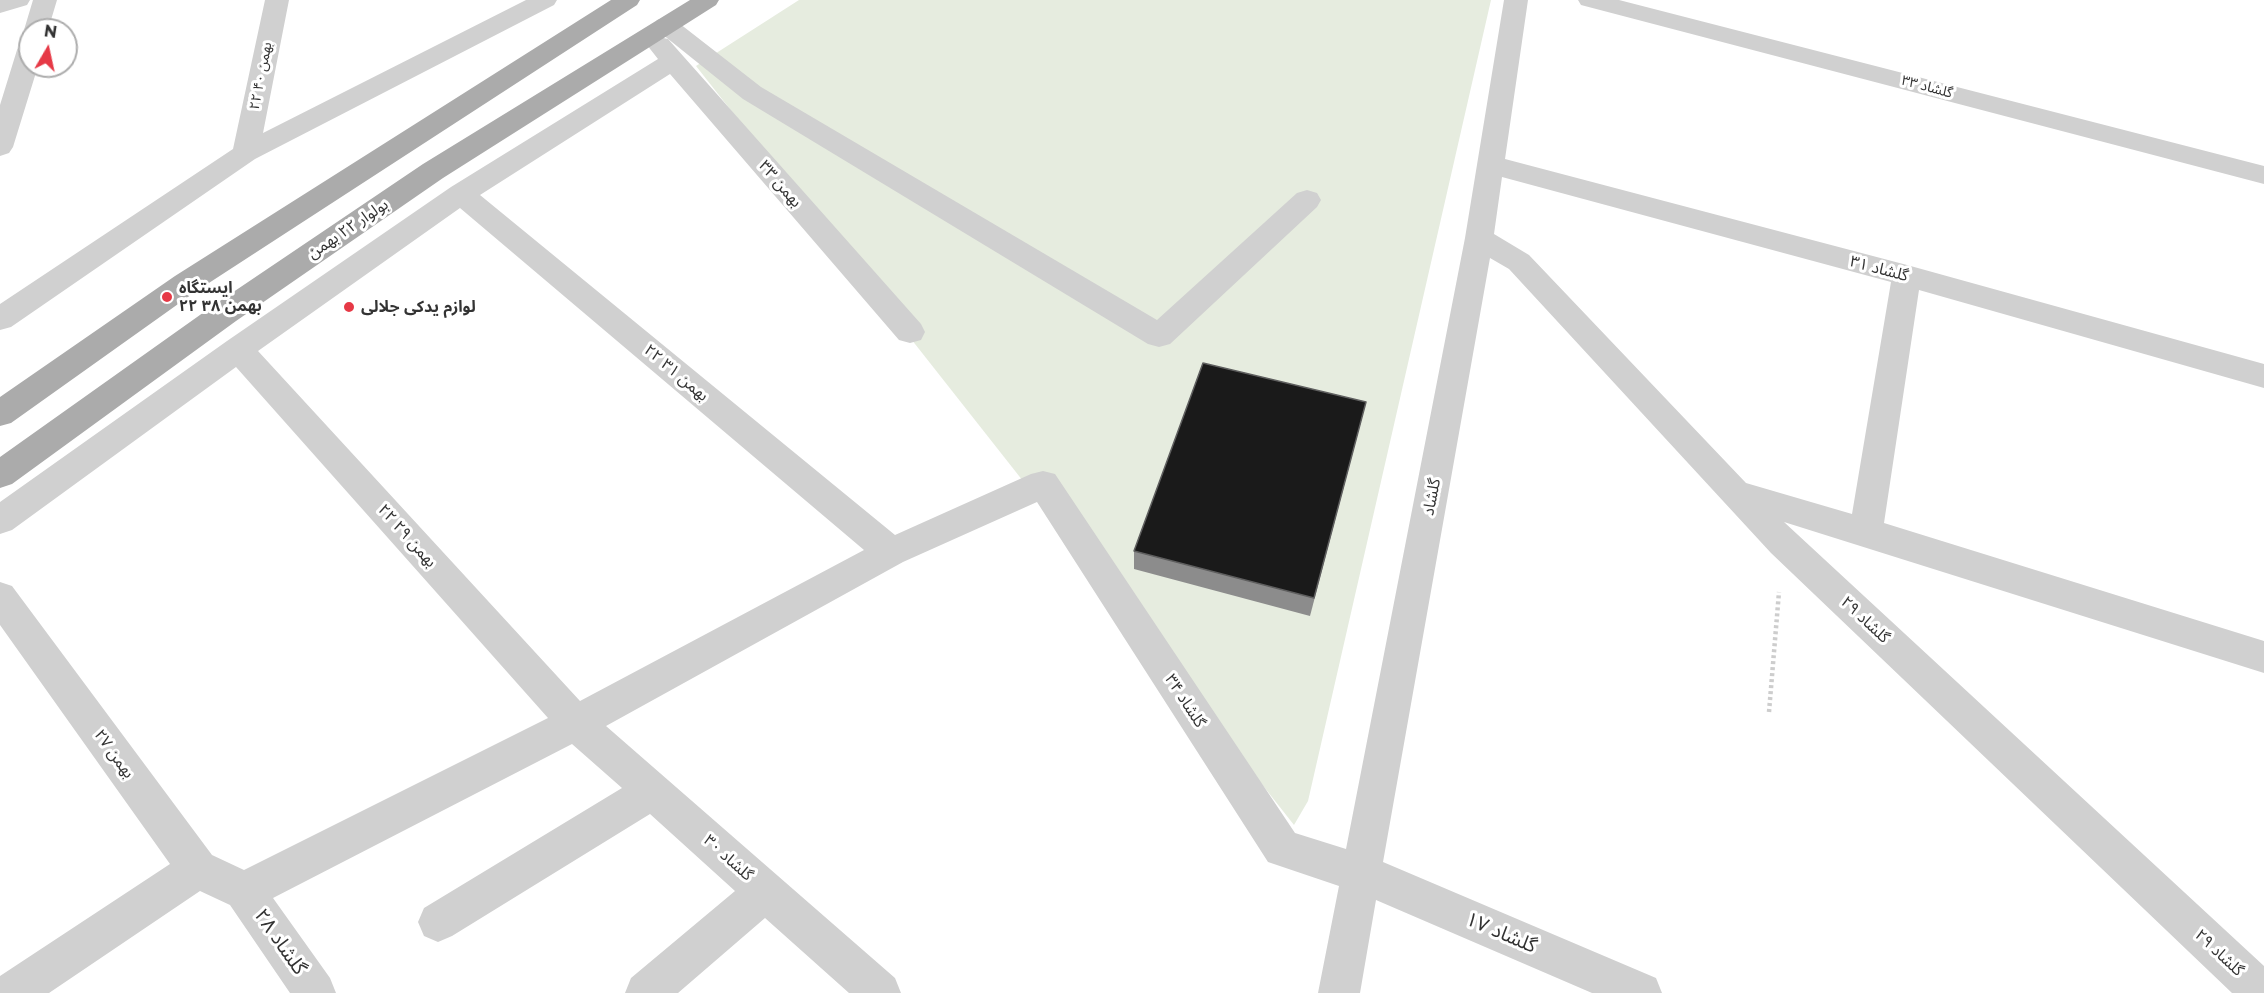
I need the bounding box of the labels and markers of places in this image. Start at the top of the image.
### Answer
place label: ایستگاه ۲۲ بهمن ۳۸ [179,278,262,316]
marker: ایستگاه ۲۲ بهمن ۳۸ [160,290,174,304]
place label: لوازم یدکی جلالی [361,297,476,317]
marker: لوازم یدکی جلالی [342,300,356,314]

